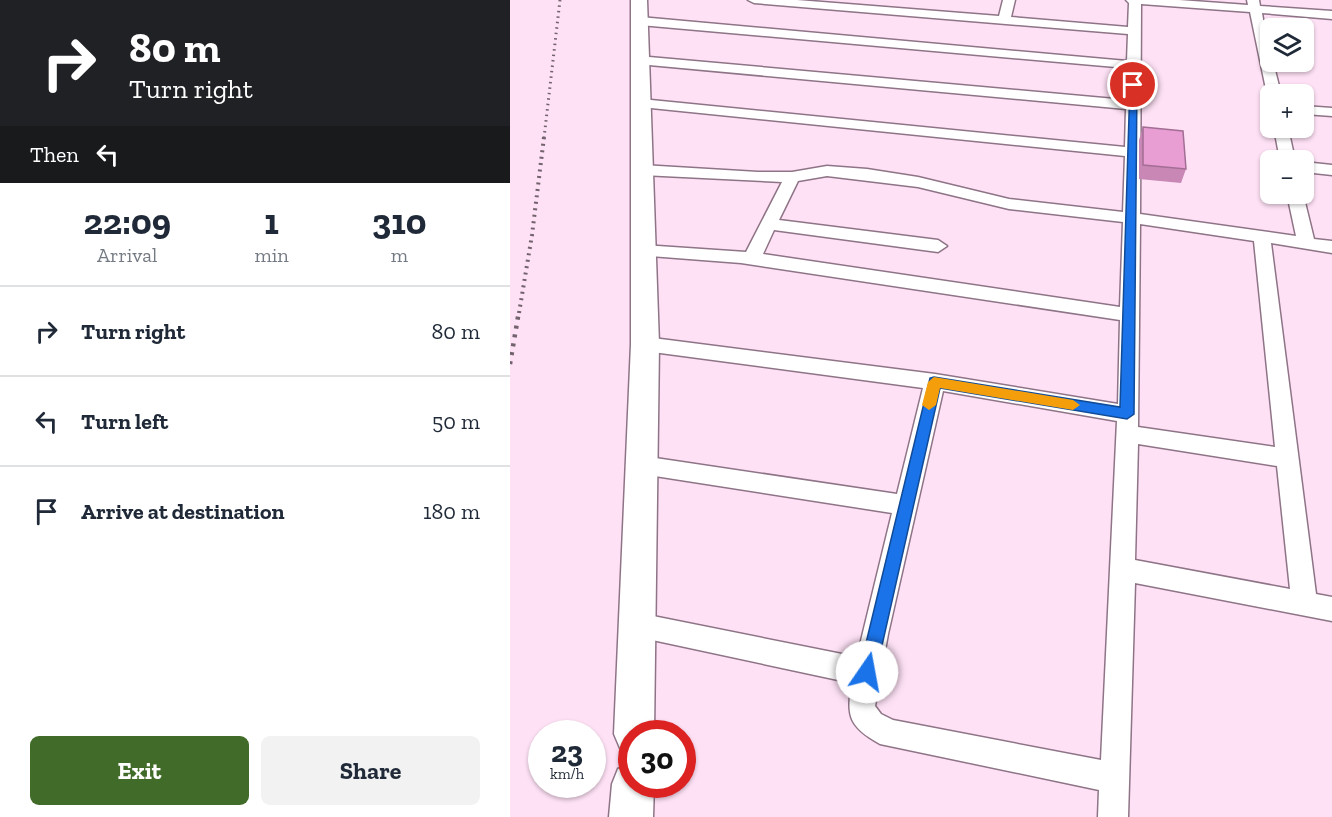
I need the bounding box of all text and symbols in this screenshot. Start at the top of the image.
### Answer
map controls [1260,18,1314,204]
button: layers [1260,18,1314,72]
text: 80 m [129,22,220,73]
icon: right [30,24,108,102]
pin [1107,59,1158,110]
icon: arrive [1116,68,1149,101]
text: Turn right [129,73,253,105]
button: + [1260,84,1314,138]
icon: left [91,138,124,171]
text: Then [30,141,79,168]
button: − [1260,150,1314,204]
text: 22:09 [83,200,171,243]
text: 1 [264,200,279,243]
text: 310 [372,200,427,243]
text: Arrival [97,243,157,267]
text: min [254,243,289,267]
text: m [391,243,408,267]
icon: right [30,315,63,348]
text: Turn right [81,318,185,345]
text: 80 m [432,318,480,345]
icon: left [30,405,63,438]
text: Turn left [81,408,168,435]
text: 50 m [432,408,480,435]
icon: arrive [30,495,63,528]
text: Arrive at destination [81,498,284,525]
text: 180 m [423,498,480,525]
position arrow [835,640,899,704]
speed limit sign: 30 [618,720,696,798]
text: 23 [551,734,583,770]
button: Exit [30,736,249,805]
button: Share [261,736,480,805]
text: km/h [550,765,584,783]

